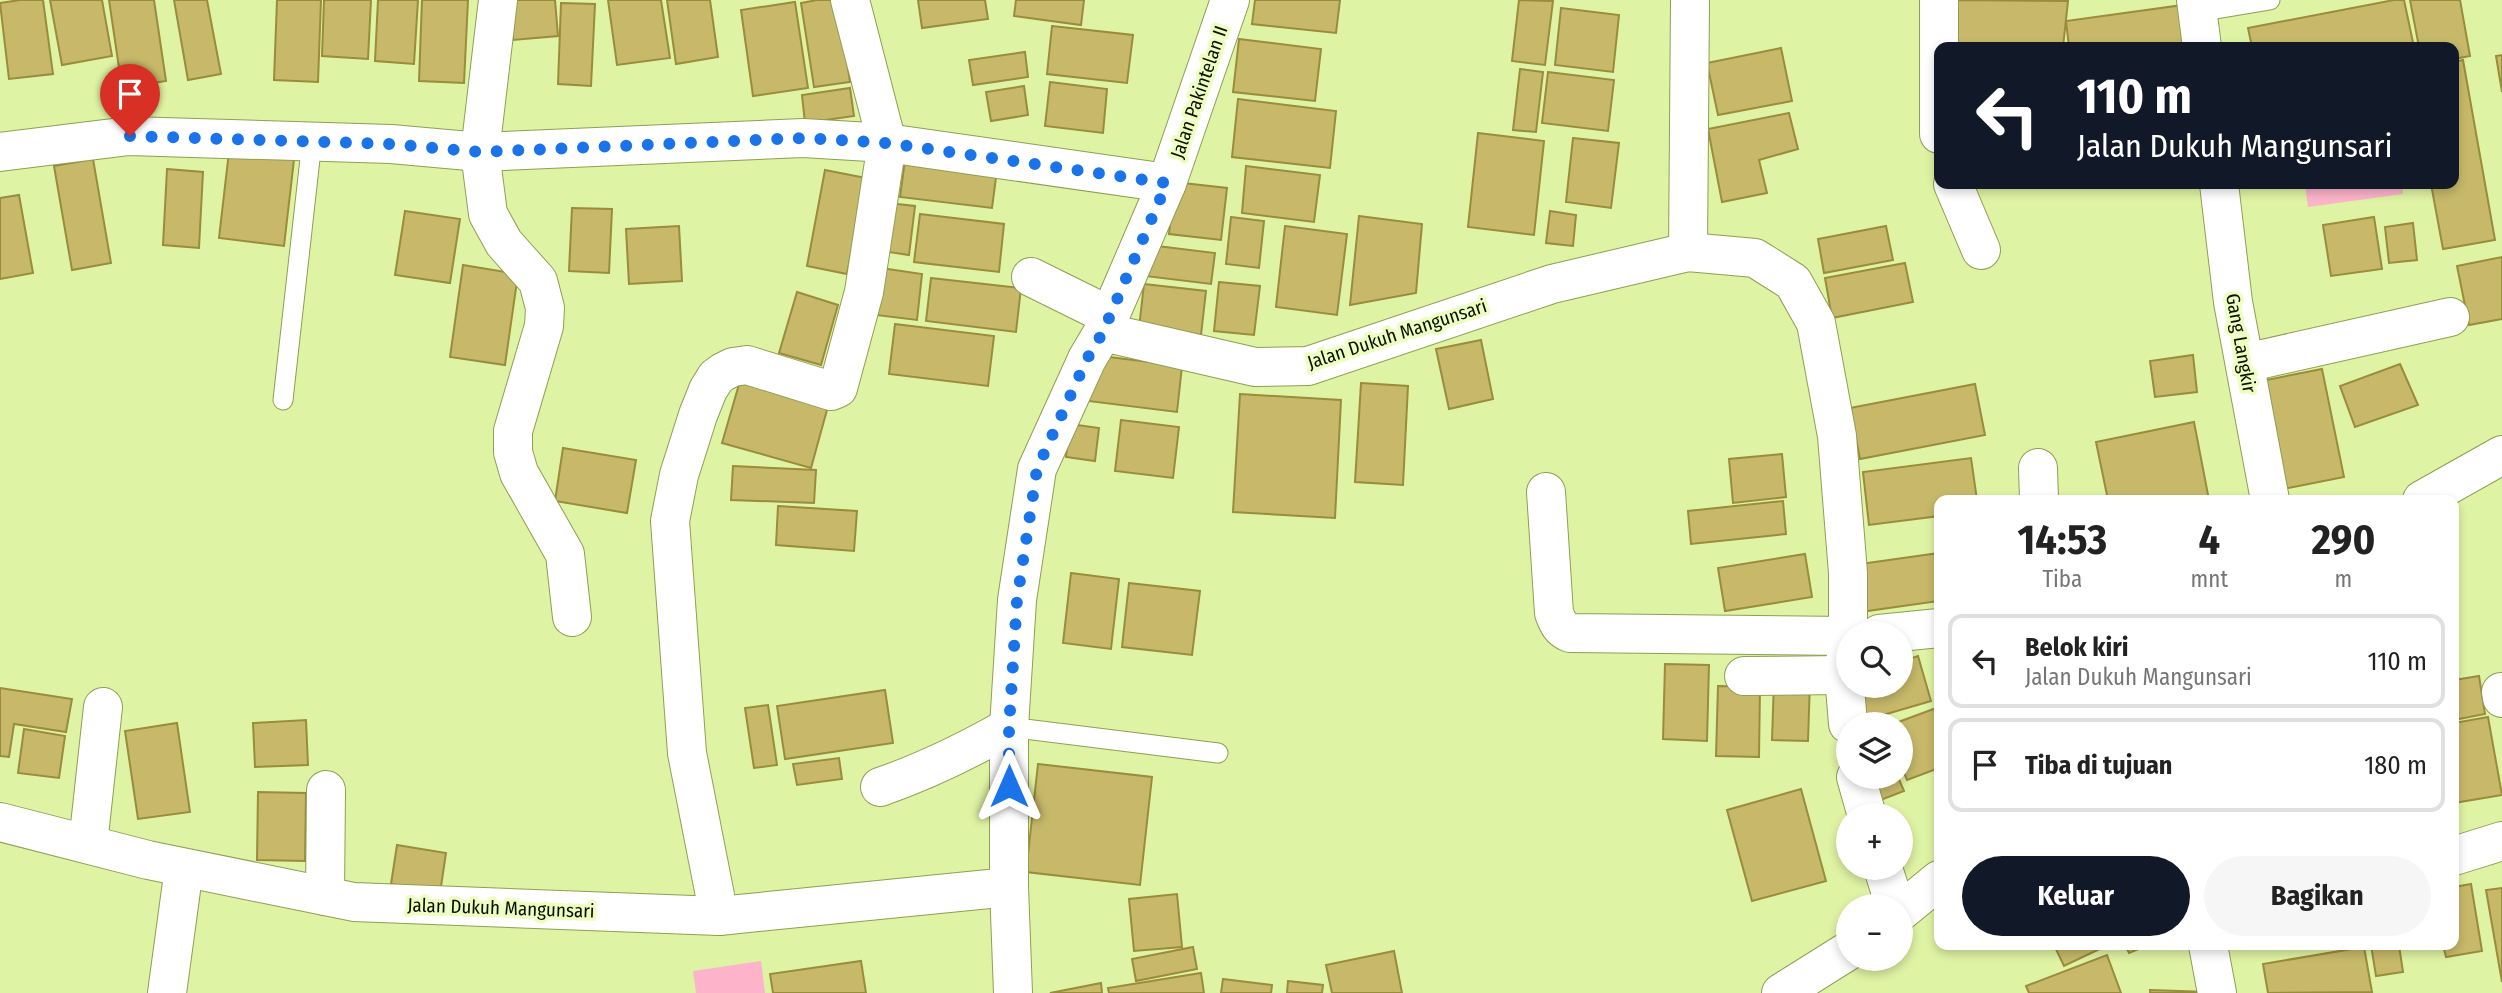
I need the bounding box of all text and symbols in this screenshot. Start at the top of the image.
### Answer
street label: Jalan Pakintelan II [1166,23,1232,161]
pin [100,64,160,136]
text: 110 m [2077,67,2192,126]
icon: left [1962,70,2053,161]
icon: arrive [111,75,149,113]
text: Jalan Dukuh Mangunsari [2077,127,2393,165]
street label: Gang Langkir [2221,292,2261,395]
street label: Jalan Dukuh Mangunsari [1304,294,1490,374]
text: 14:53 [2018,515,2107,565]
text: 4 [2198,515,2220,565]
text: 290 [2312,515,2375,565]
text: Tiba [2042,565,2082,593]
text: mnt [2191,565,2228,593]
text: m [2335,565,2352,593]
map controls [1836,621,1913,971]
button: search [1836,621,1913,698]
text: Belok kiri [2025,632,2128,663]
icon: left [1966,642,2004,680]
text: 110 m [2367,646,2427,677]
text: Jalan Dukuh Mangunsari [2025,663,2252,691]
button: layers [1836,712,1913,789]
icon: arrive [1966,746,2004,784]
position arrow [972,749,1046,823]
text: Tiba di tujuan [2025,750,2172,781]
text: 180 m [2364,750,2427,781]
button: + [1836,803,1913,880]
button: Keluar [1962,856,2190,936]
button: Bagikan [2204,856,2431,936]
street label: Jalan Dukuh Mangunsari [407,893,595,923]
button: − [1836,894,1913,971]

